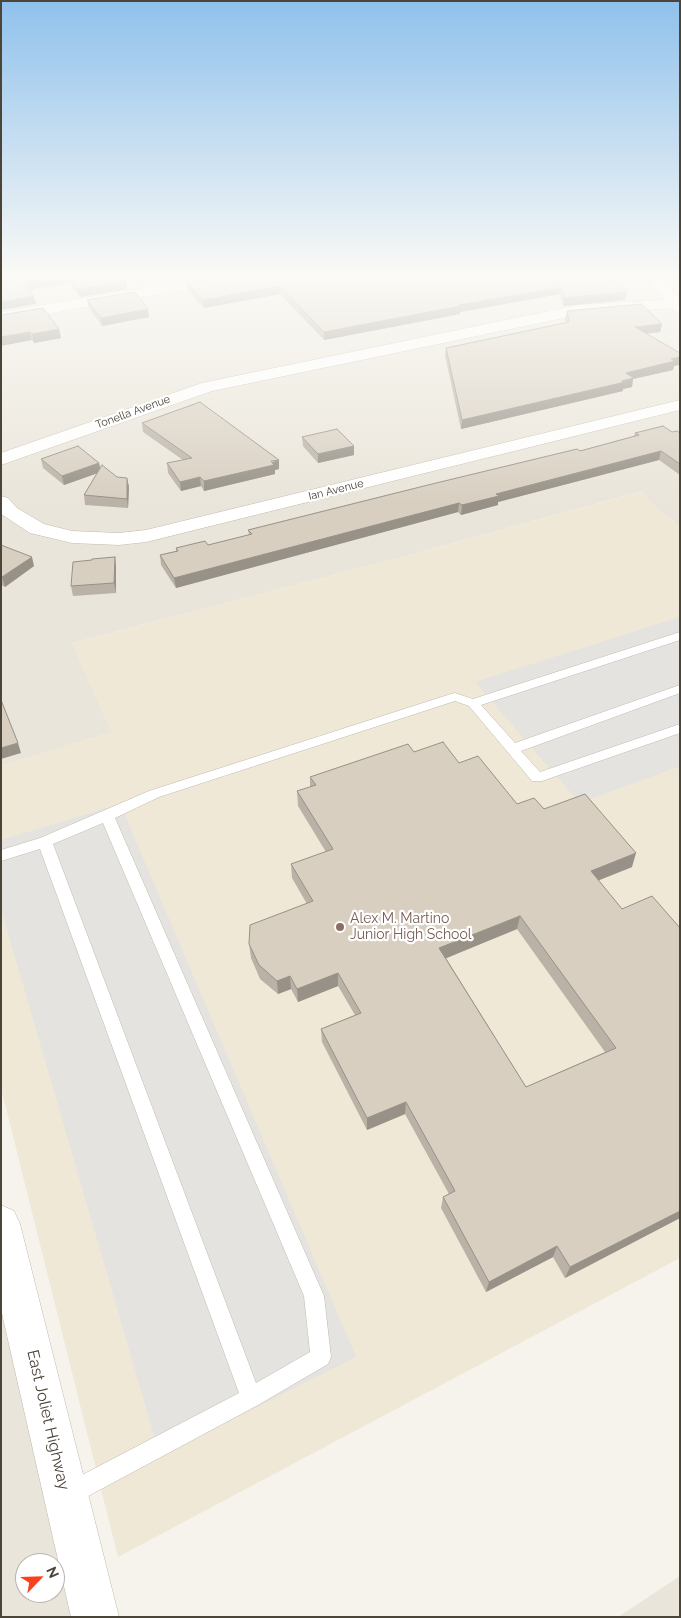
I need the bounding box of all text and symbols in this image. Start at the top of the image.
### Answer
street label: Tonella Avenue [94,392,172,432]
street label: Ian Avenue [307,477,365,503]
place label: Alex M. Martino Junior High School [350,911,472,944]
marker: Alex M. Martino Junior High School [334,921,346,933]
street label: East Joliet Highway [23,1348,73,1492]
north arrow [15,1553,65,1603]
text: N [43,1564,62,1580]

